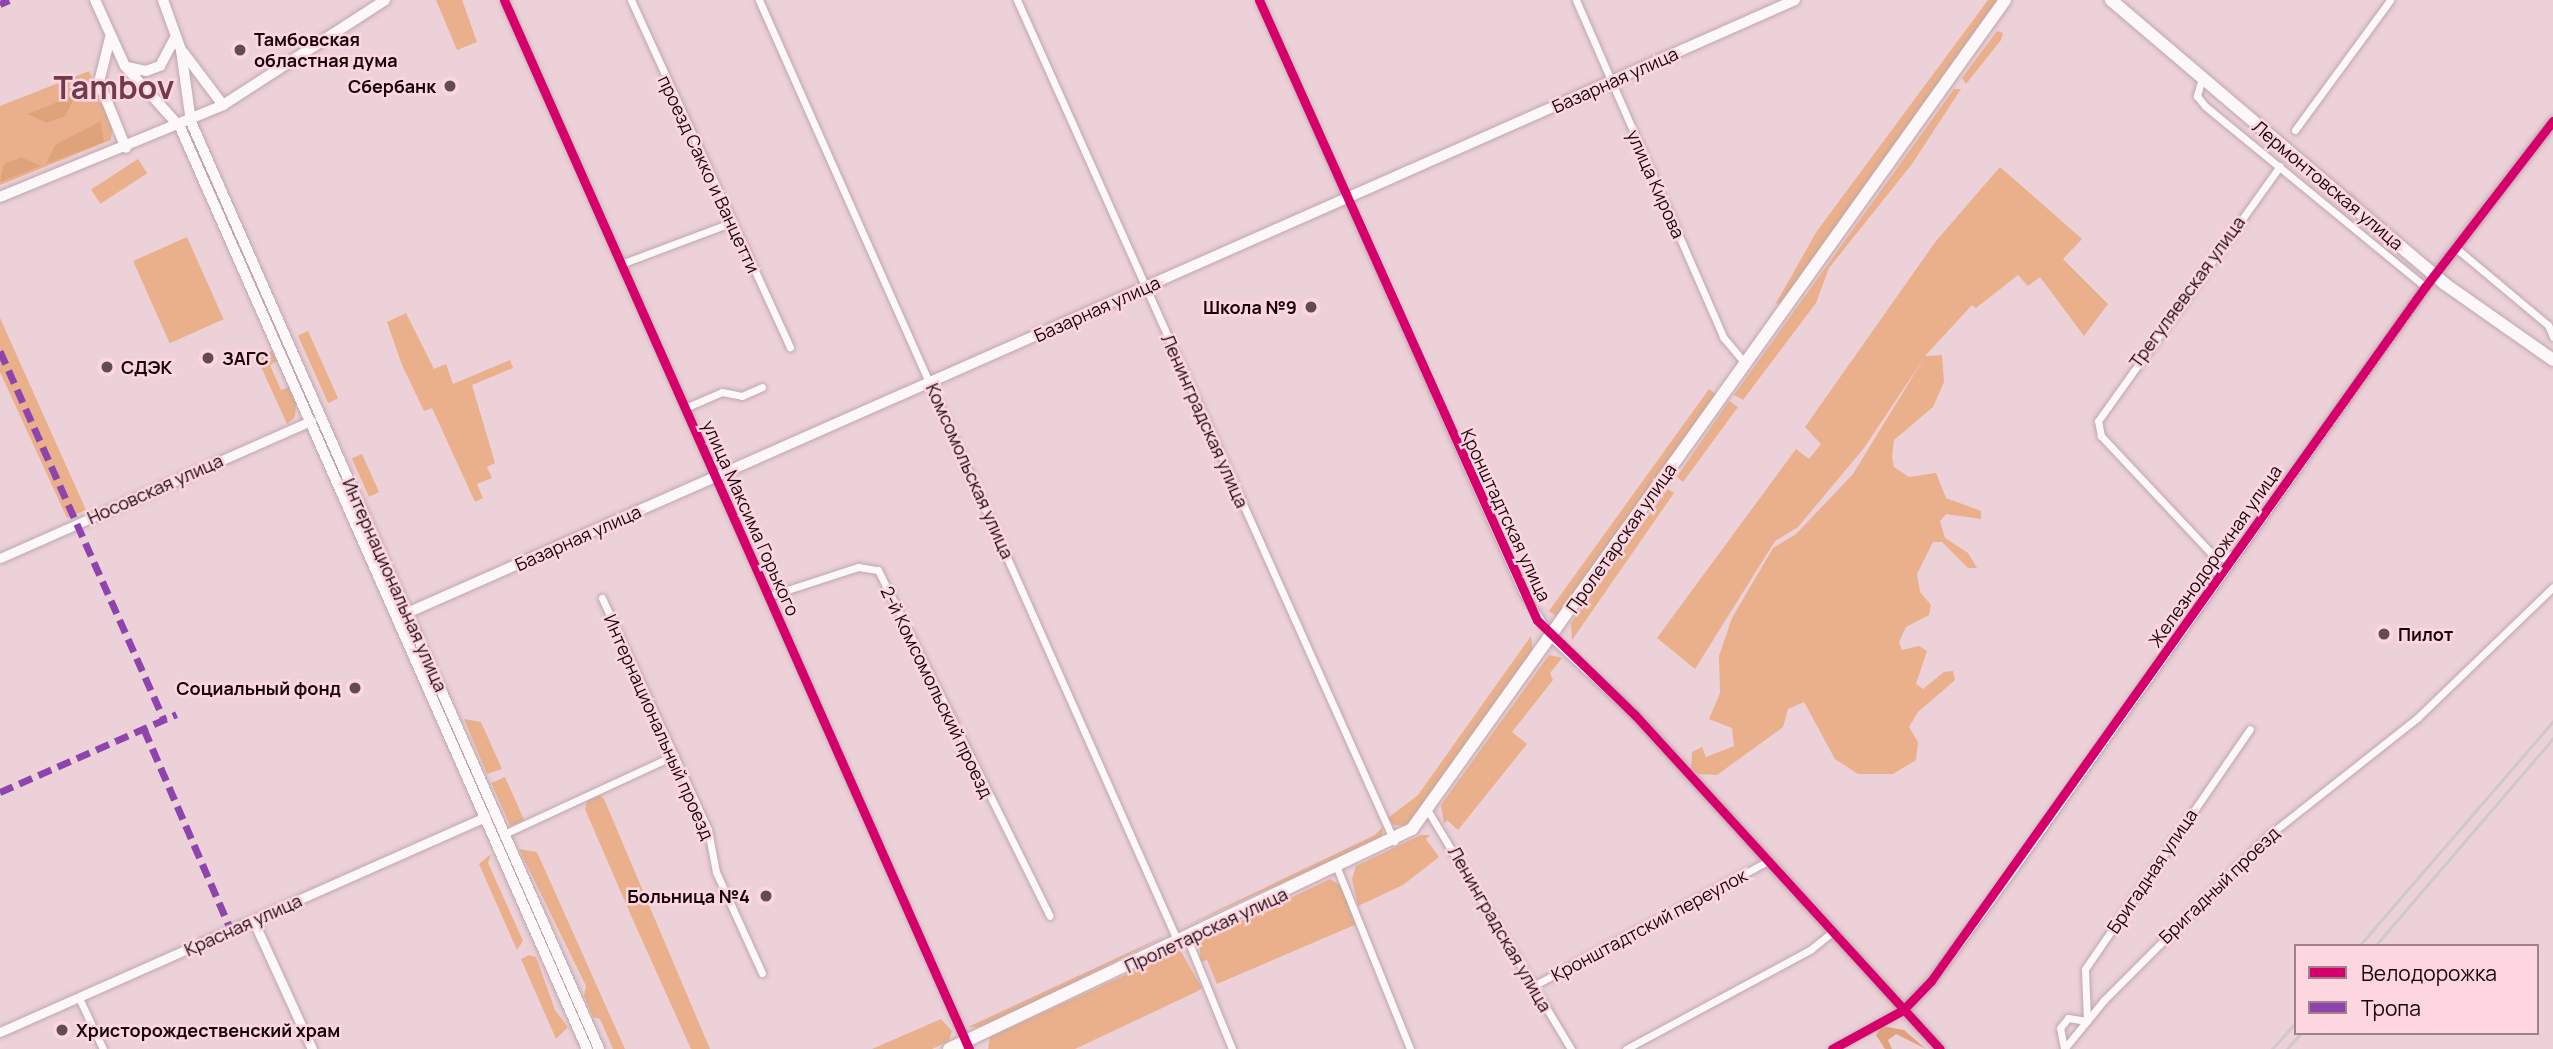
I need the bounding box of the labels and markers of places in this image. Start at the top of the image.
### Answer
place label: Тамбовская областная дума [254,29,398,72]
marker: Тамбовская областная дума [232,42,248,58]
place label: Сбербанк [348,75,436,97]
marker: Сбербанк [442,78,458,94]
place label: Школа №9 [1203,296,1297,318]
marker: Школа №9 [1303,299,1319,315]
place label: ЗАГС [222,347,269,369]
marker: ЗАГС [200,350,216,366]
place label: СДЭК [121,356,172,378]
marker: СДЭК [99,359,115,375]
place label: Пилот [2398,623,2453,645]
marker: Пилот [2376,626,2392,642]
place label: Социальный фонд [176,677,341,699]
marker: Социальный фонд [347,680,363,696]
place label: Больница №4 [627,885,750,907]
marker: Больница №4 [756,886,776,906]
place label: Христорождественский храм [76,1019,340,1041]
marker: Христорождественский храм [54,1022,70,1038]

